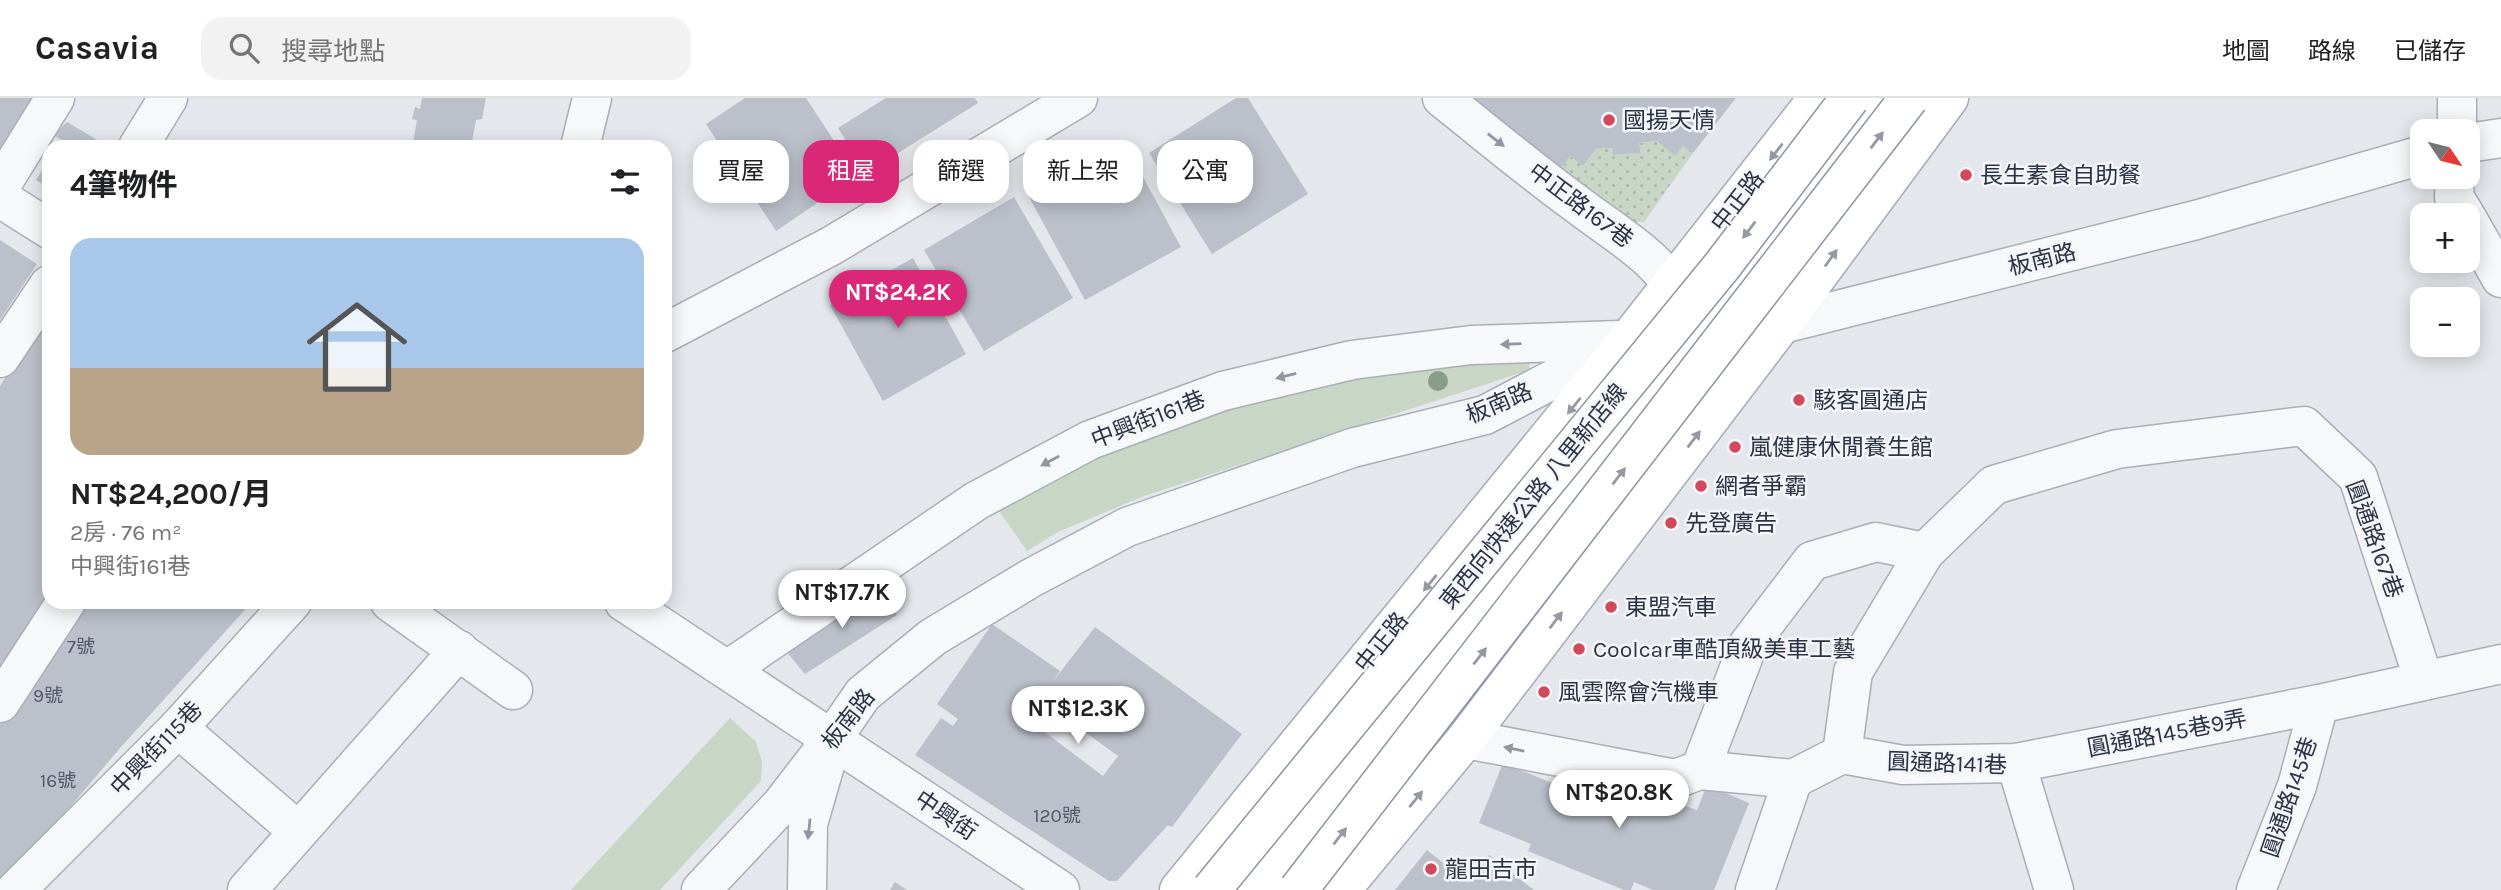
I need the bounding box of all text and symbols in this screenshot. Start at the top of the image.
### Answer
search box [201,17,691,80]
text: Casavia [35,29,159,67]
icon: search [225,29,263,67]
text: 搜尋地點 [281,36,385,67]
text: 地圖 [2222,37,2270,65]
text: 路線 [2308,37,2356,65]
text: 已儲存 [2394,37,2466,65]
place label: 國揚天情 [1623,107,1715,134]
marker: 國揚天情 [1601,112,1617,128]
north arrow [2410,119,2480,189]
map controls [2410,119,2480,357]
one-way arrow [1869,132,1884,150]
one-way arrow [1486,133,1504,148]
chip: 買屋 [693,140,789,203]
chip: 租屋 [803,140,899,203]
chip: 篩選 [913,140,1009,203]
chip: 新上架 [1023,140,1143,203]
chip: 公寓 [1157,140,1253,203]
one-way arrow [1769,142,1784,160]
street label: 中正路167巷 [1523,157,1638,253]
place label: 長生素食自助餐 [1980,162,2141,189]
icon: filters [606,163,644,201]
street label: 中正路 [1706,166,1769,237]
text: 4筆物件 [70,167,178,203]
marker: 長生素食自助餐 [1958,167,1974,183]
button: + [2410,203,2480,273]
one-way arrow [1742,221,1756,239]
street label: 板南路 [2005,238,2079,281]
one-way arrow [1824,249,1838,267]
pin: NT$24.2K [826,271,970,330]
text: NT$24.2K [845,279,951,306]
icon: home [294,284,420,410]
button: − [2410,287,2480,357]
one-way arrow [1500,338,1522,349]
one-way arrow [1275,370,1297,381]
street label: 東西向快速公路 八里新店線 [1434,378,1632,614]
street label: 板南路 [1462,378,1536,429]
street label: 中興街161巷 [1087,385,1209,454]
place label: 駭客圓通店 [1813,387,1928,414]
marker: 駭客圓通店 [1791,392,1807,408]
one-way arrow [1566,397,1581,415]
one-way arrow [1687,430,1701,449]
place label: 嵐健康休閒養生館 [1749,434,1933,461]
marker: 嵐健康休閒養生館 [1727,439,1743,455]
one-way arrow [1040,455,1060,467]
one-way arrow [1611,468,1626,486]
place label: 網者爭霸 [1715,473,1807,500]
text: NT$24,200/月 [70,476,272,512]
street label: 圓通路167巷 [2341,476,2408,602]
marker: 網者爭霸 [1693,478,1709,494]
place label: 先登廣告 [1685,510,1777,537]
marker: 先登廣告 [1663,515,1679,531]
text: 2房 · 76 m² [70,519,182,546]
text: 中興街161巷 [70,553,190,580]
pin: NT$17.7K [770,570,914,630]
one-way arrow [1423,574,1438,591]
text: NT$17.7K [794,579,890,606]
place label: 東盟汽車 [1625,594,1717,621]
marker: 東盟汽車 [1603,599,1619,615]
street label: 中正路 [1349,607,1414,678]
one-way arrow [1548,612,1563,630]
house number: 7號 [67,636,95,658]
place label: Coolcar車酷頂級美車工藝 [1593,636,1856,663]
marker: Coolcar車酷頂級美車工藝 [1571,641,1587,657]
one-way arrow [1472,648,1487,666]
place label: 風雲際會汽機車 [1558,679,1719,706]
street label: 板南路 [817,684,880,755]
marker: 風雲際會汽機車 [1536,684,1552,700]
house number: 9號 [33,685,63,707]
pin: NT$12.3K [1006,686,1150,746]
text: NT$12.3K [1028,695,1128,722]
street label: 中興街115巷 [105,696,208,801]
street label: 圓通路145巷9弄 [2085,705,2249,762]
street label: 圓通路145巷 [2256,733,2323,861]
one-way arrow [1503,743,1525,754]
street label: 圓通路141巷 [1887,748,2007,779]
house number: 16號 [40,770,76,792]
pin: NT$20.8K [1547,770,1691,830]
text: NT$20.8K [1565,779,1673,806]
street label: 中興街 [910,785,982,846]
one-way arrow [1408,791,1423,808]
house number: 120號 [1033,805,1081,827]
one-way arrow [803,818,814,840]
one-way arrow [1333,827,1347,845]
place label: 龍田吉市 [1445,856,1537,883]
marker: 龍田吉市 [1423,861,1439,877]

